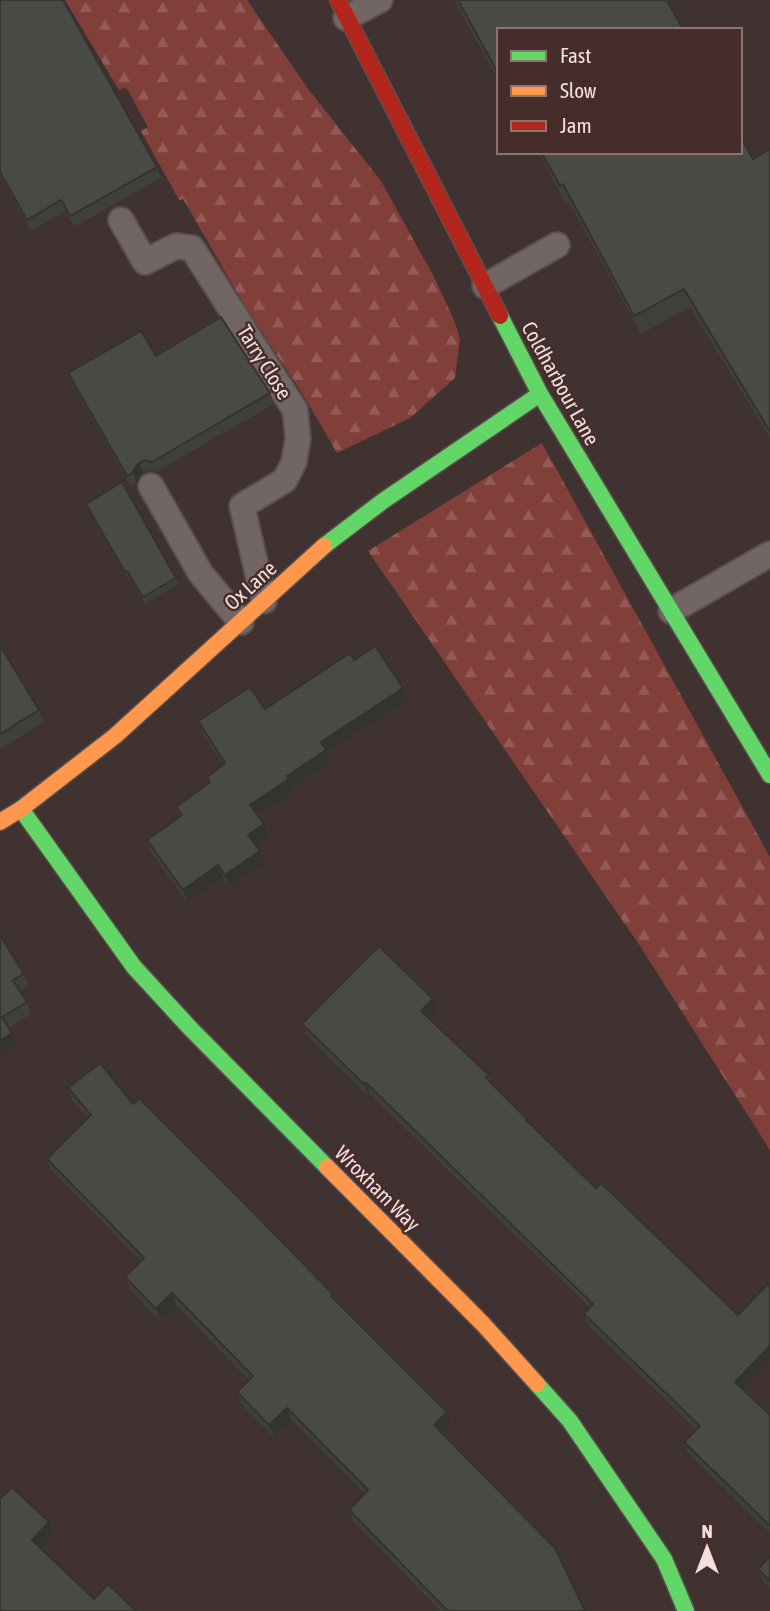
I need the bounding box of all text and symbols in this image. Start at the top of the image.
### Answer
legend [497,28,742,154]
text: Fast [560,43,591,67]
text: Slow [560,78,597,102]
text: Jam [560,113,592,137]
street label: Coldharbour Lane [517,317,605,449]
street label: Tarry Close [233,320,297,404]
street label: Ox Lane [219,556,281,614]
street label: Wroxham Way [330,1140,426,1236]
north arrow [672,1513,742,1583]
text: N [701,1520,713,1542]

